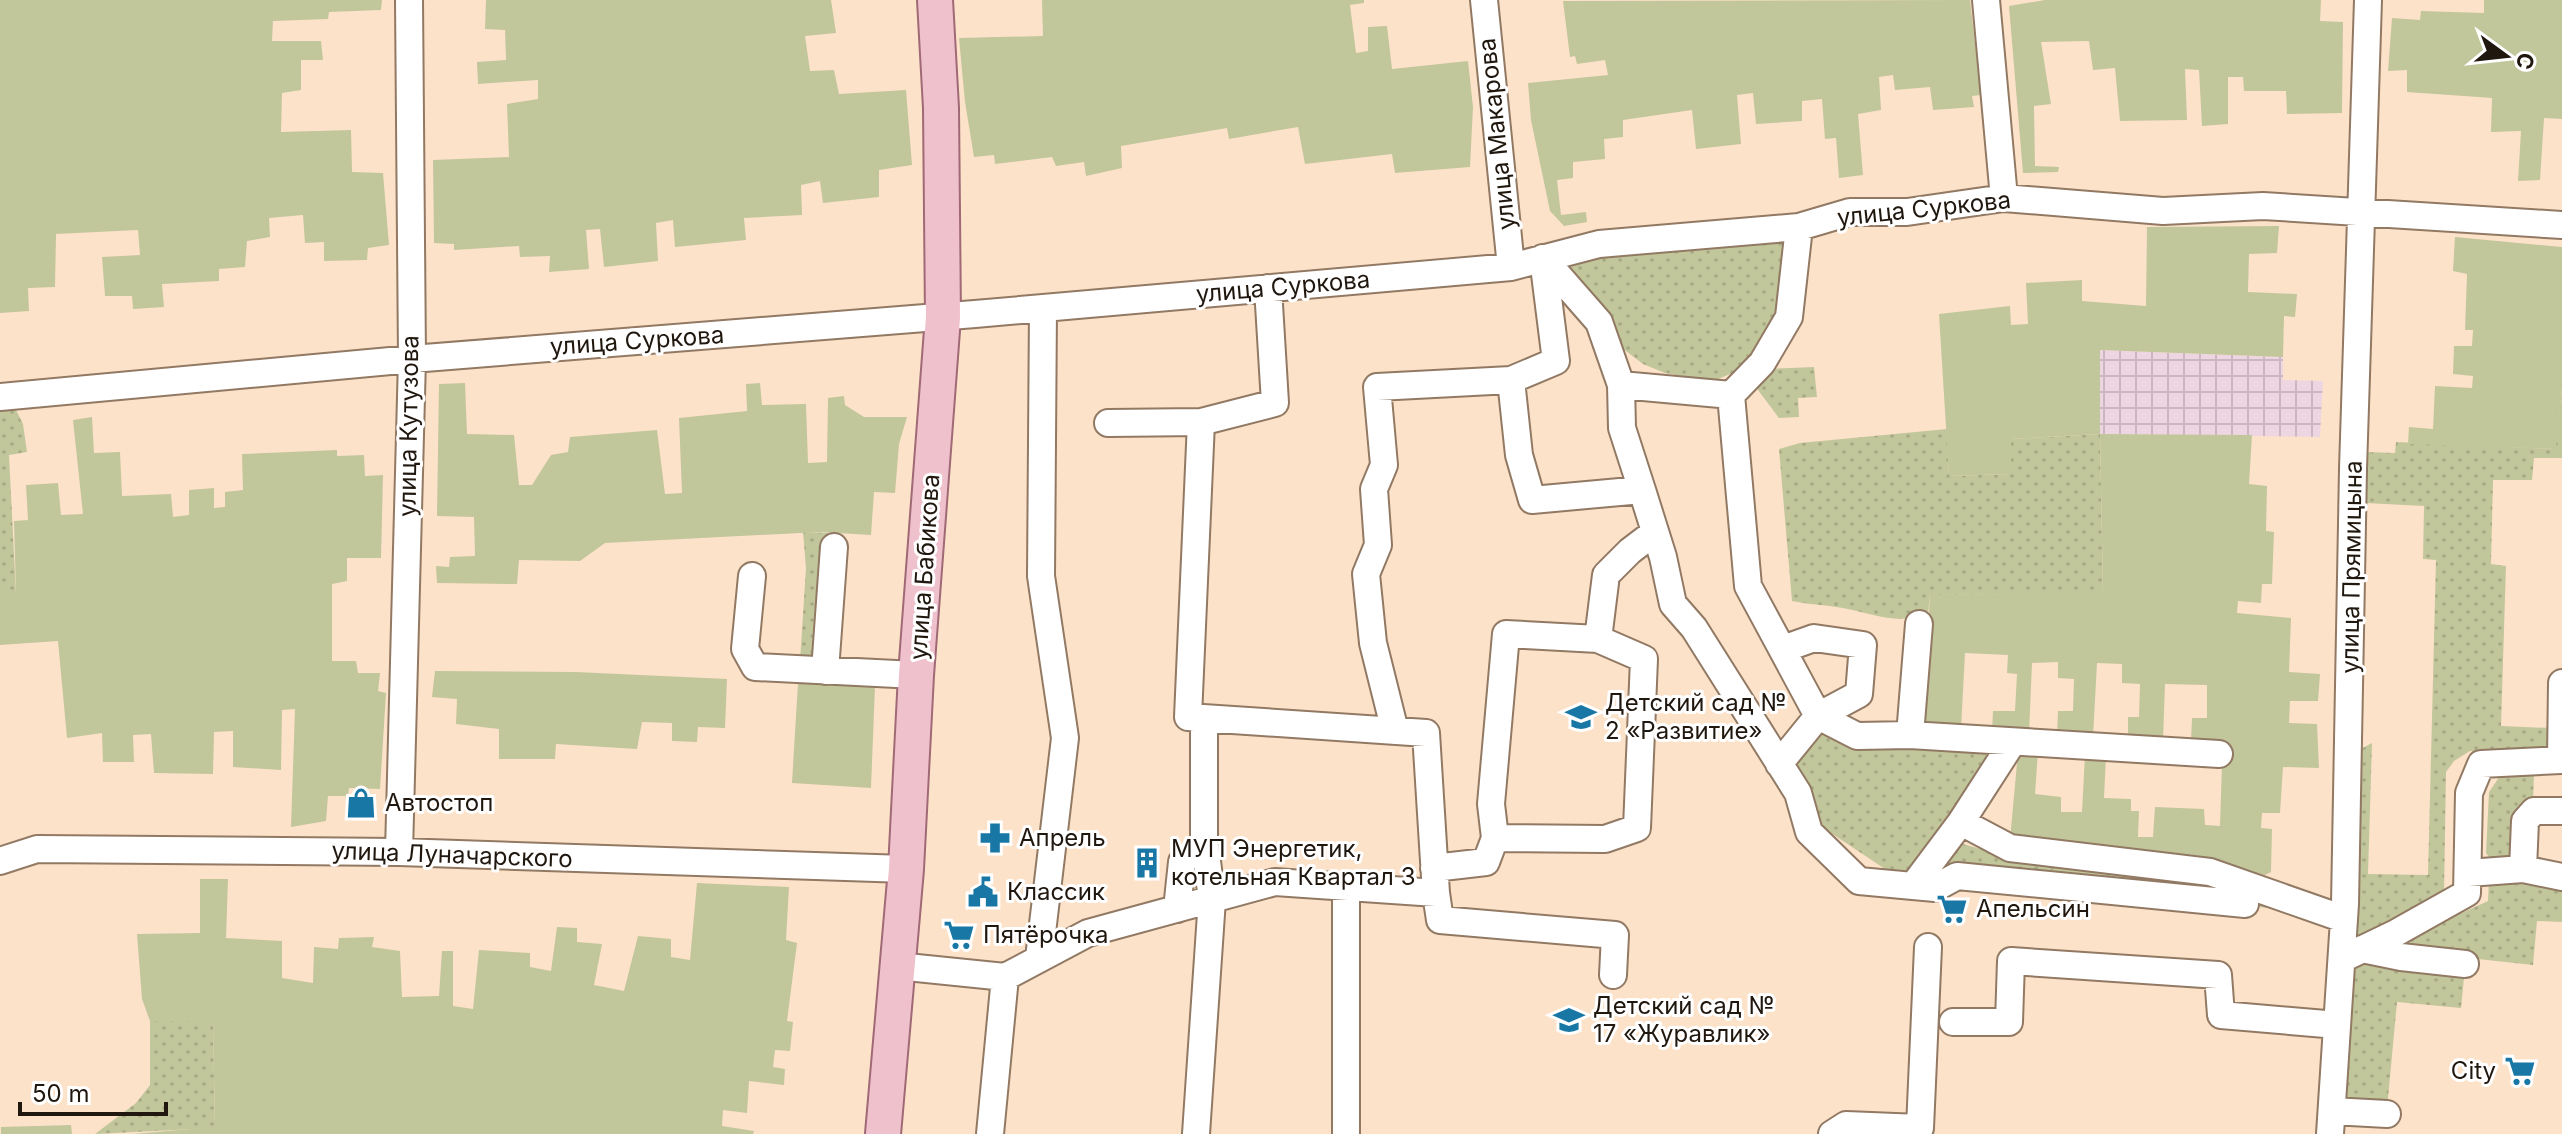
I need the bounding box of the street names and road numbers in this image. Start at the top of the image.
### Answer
street label: улица Макарова [1472,37,1521,231]
street label: улица Суркова [1836,185,2012,232]
street label: улица Суркова [1195,264,1371,309]
street label: улица Суркова [549,320,725,361]
street label: улица Кутузова [392,335,425,517]
street label: улица Прямицына [2335,460,2368,674]
street label: улица Бабикова [904,473,945,661]
street label: улица Луначарского [331,836,573,873]

